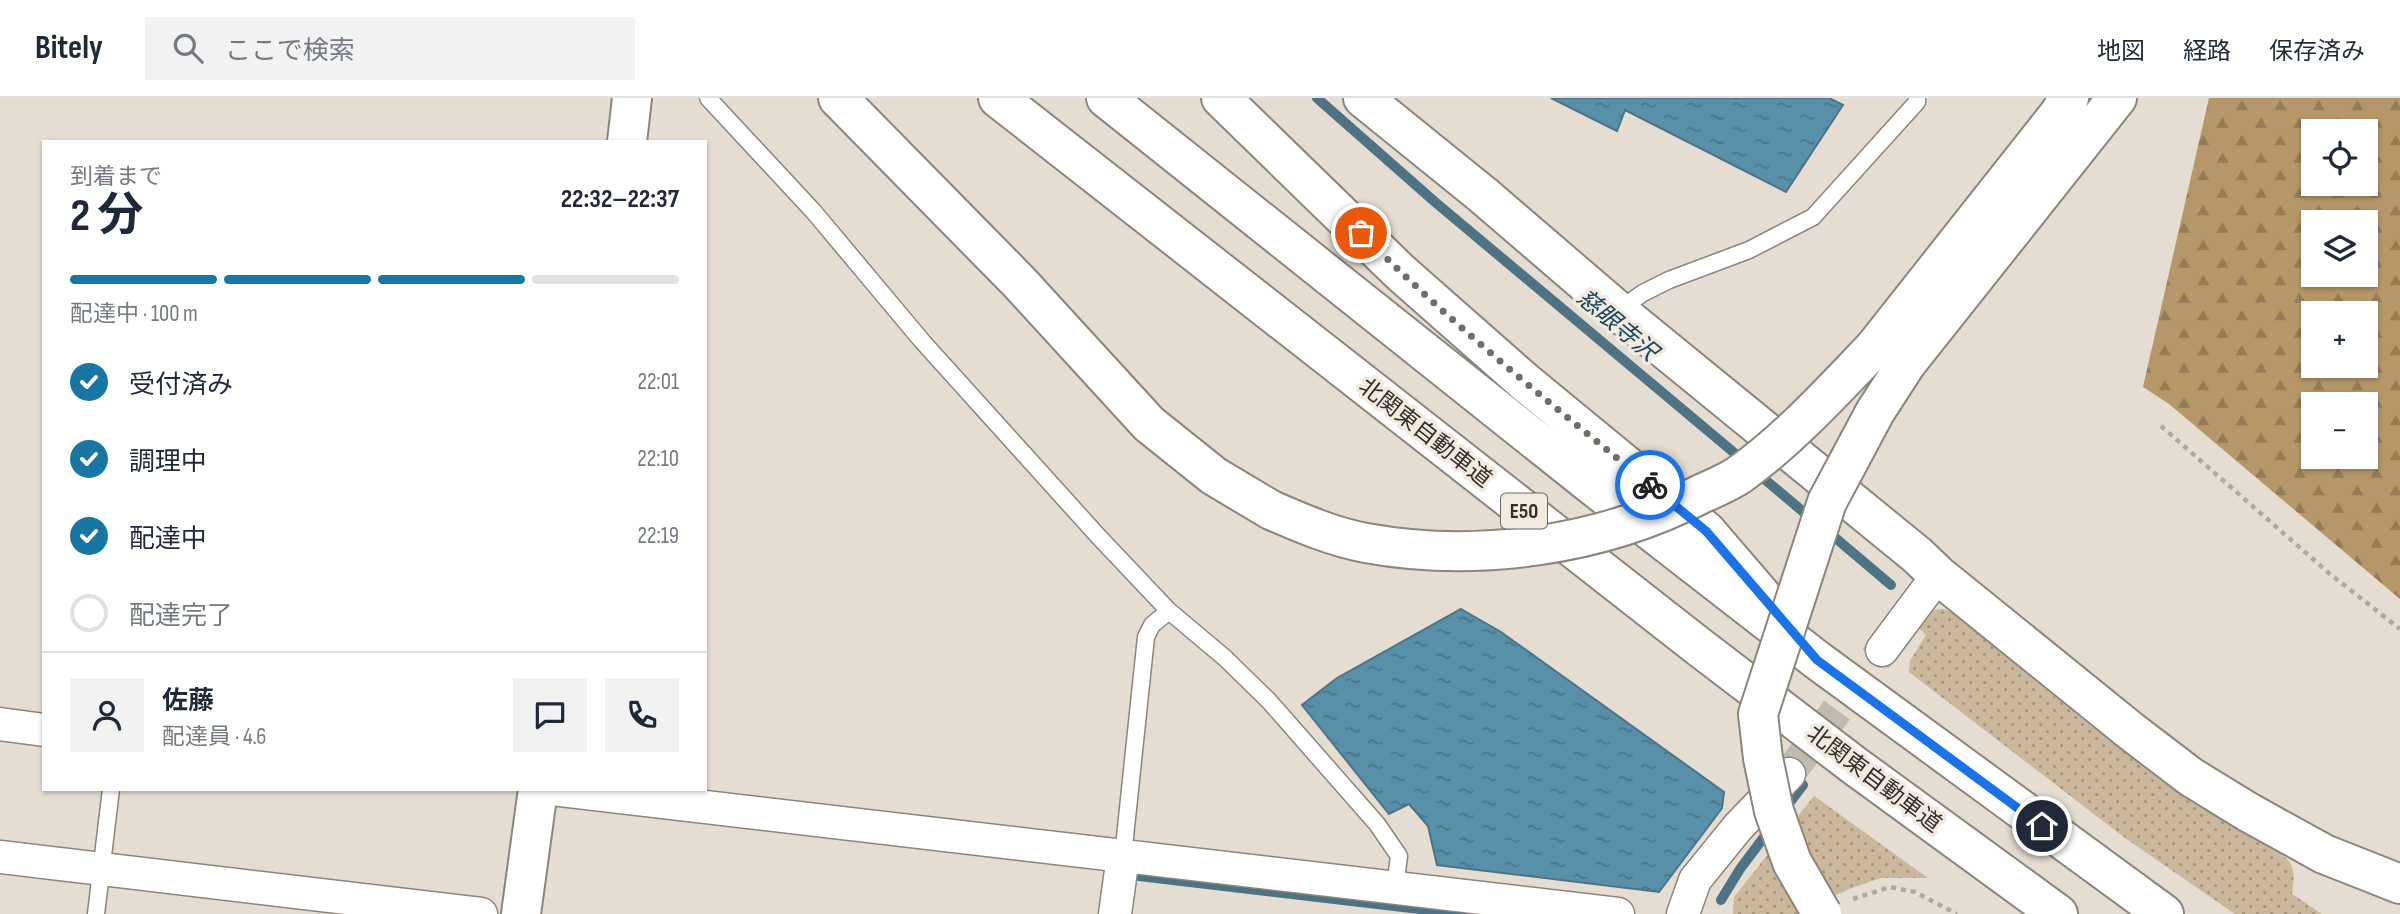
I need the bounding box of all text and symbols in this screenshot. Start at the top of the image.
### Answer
search box [145,17,635,80]
text: Bitely [35,28,103,68]
icon: search [169,29,207,67]
text: ここで検索 [225,36,355,67]
text: 地図 [2097,37,2145,66]
text: 経路 [2183,37,2231,66]
text: 保存済み [2269,37,2365,66]
map controls [2301,119,2378,469]
button: locate [2301,119,2378,196]
text: 到着まで [70,163,162,191]
text: 22:32–22:37 [561,184,679,215]
text: 2 分 [70,189,143,244]
pin [1331,203,1391,263]
button: layers [2301,210,2378,287]
icon: bag [1342,214,1380,252]
water label: 慈眼寺沢 [1571,283,1665,369]
text: 配達中 · 100 m [70,300,198,328]
button: + [2301,301,2378,378]
icon: check [70,363,108,401]
text: 22:01 [637,368,679,396]
text: 受付済み [129,370,233,401]
street label: 北関東自動車道 [1353,372,1497,494]
button: − [2301,392,2378,469]
icon: check [70,440,108,478]
text: 22:10 [637,445,679,473]
text: 調理中 [129,447,207,478]
courier [1615,450,1685,520]
icon: bike [1631,466,1669,504]
road number: E50 [1501,494,1547,528]
icon: check [70,517,108,555]
text: 22:19 [637,522,679,550]
text: 配達中 [129,524,207,555]
text: 配達完了 [129,601,233,632]
button: person [70,678,144,752]
button: chat [513,678,587,752]
button: phone [605,678,679,752]
text: 佐藤 [162,686,214,717]
street label: 北関東自動車道 [1801,719,1947,839]
text: 配達員 · 4.6 [162,723,266,751]
pin [2012,796,2072,856]
icon: home [2023,807,2061,845]

